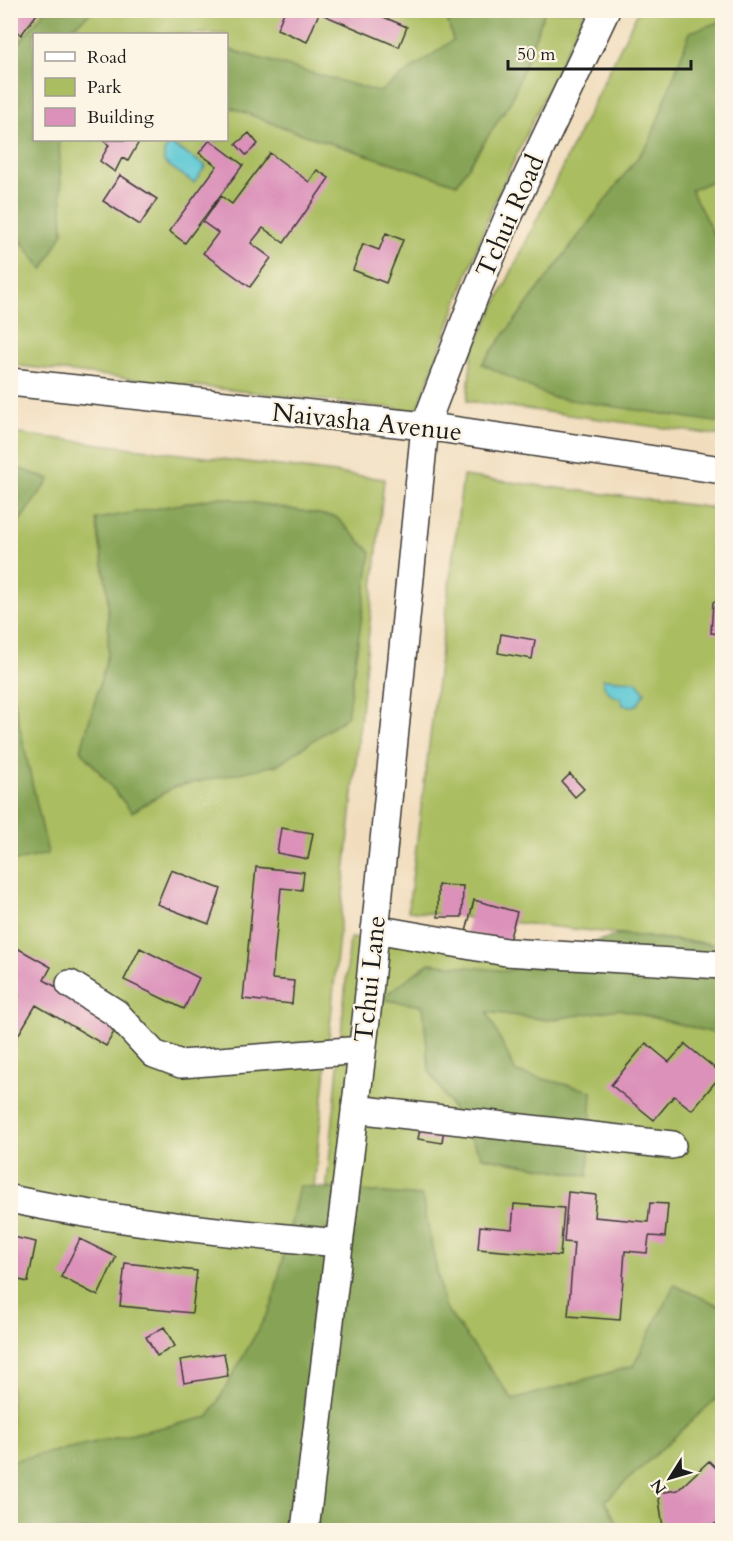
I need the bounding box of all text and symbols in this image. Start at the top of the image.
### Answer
legend [33,33,228,141]
scale bar [508,33,691,71]
text: 50 m [517,42,556,67]
text: Road [87,45,127,70]
text: Park [87,75,122,100]
text: Building [87,105,155,130]
street label: Tchui Road [467,149,553,283]
street label: Naivasha Avenue [270,395,464,449]
street label: Tchui Lane [346,914,394,1044]
north arrow [640,1448,700,1508]
text: N [646,1474,672,1499]

